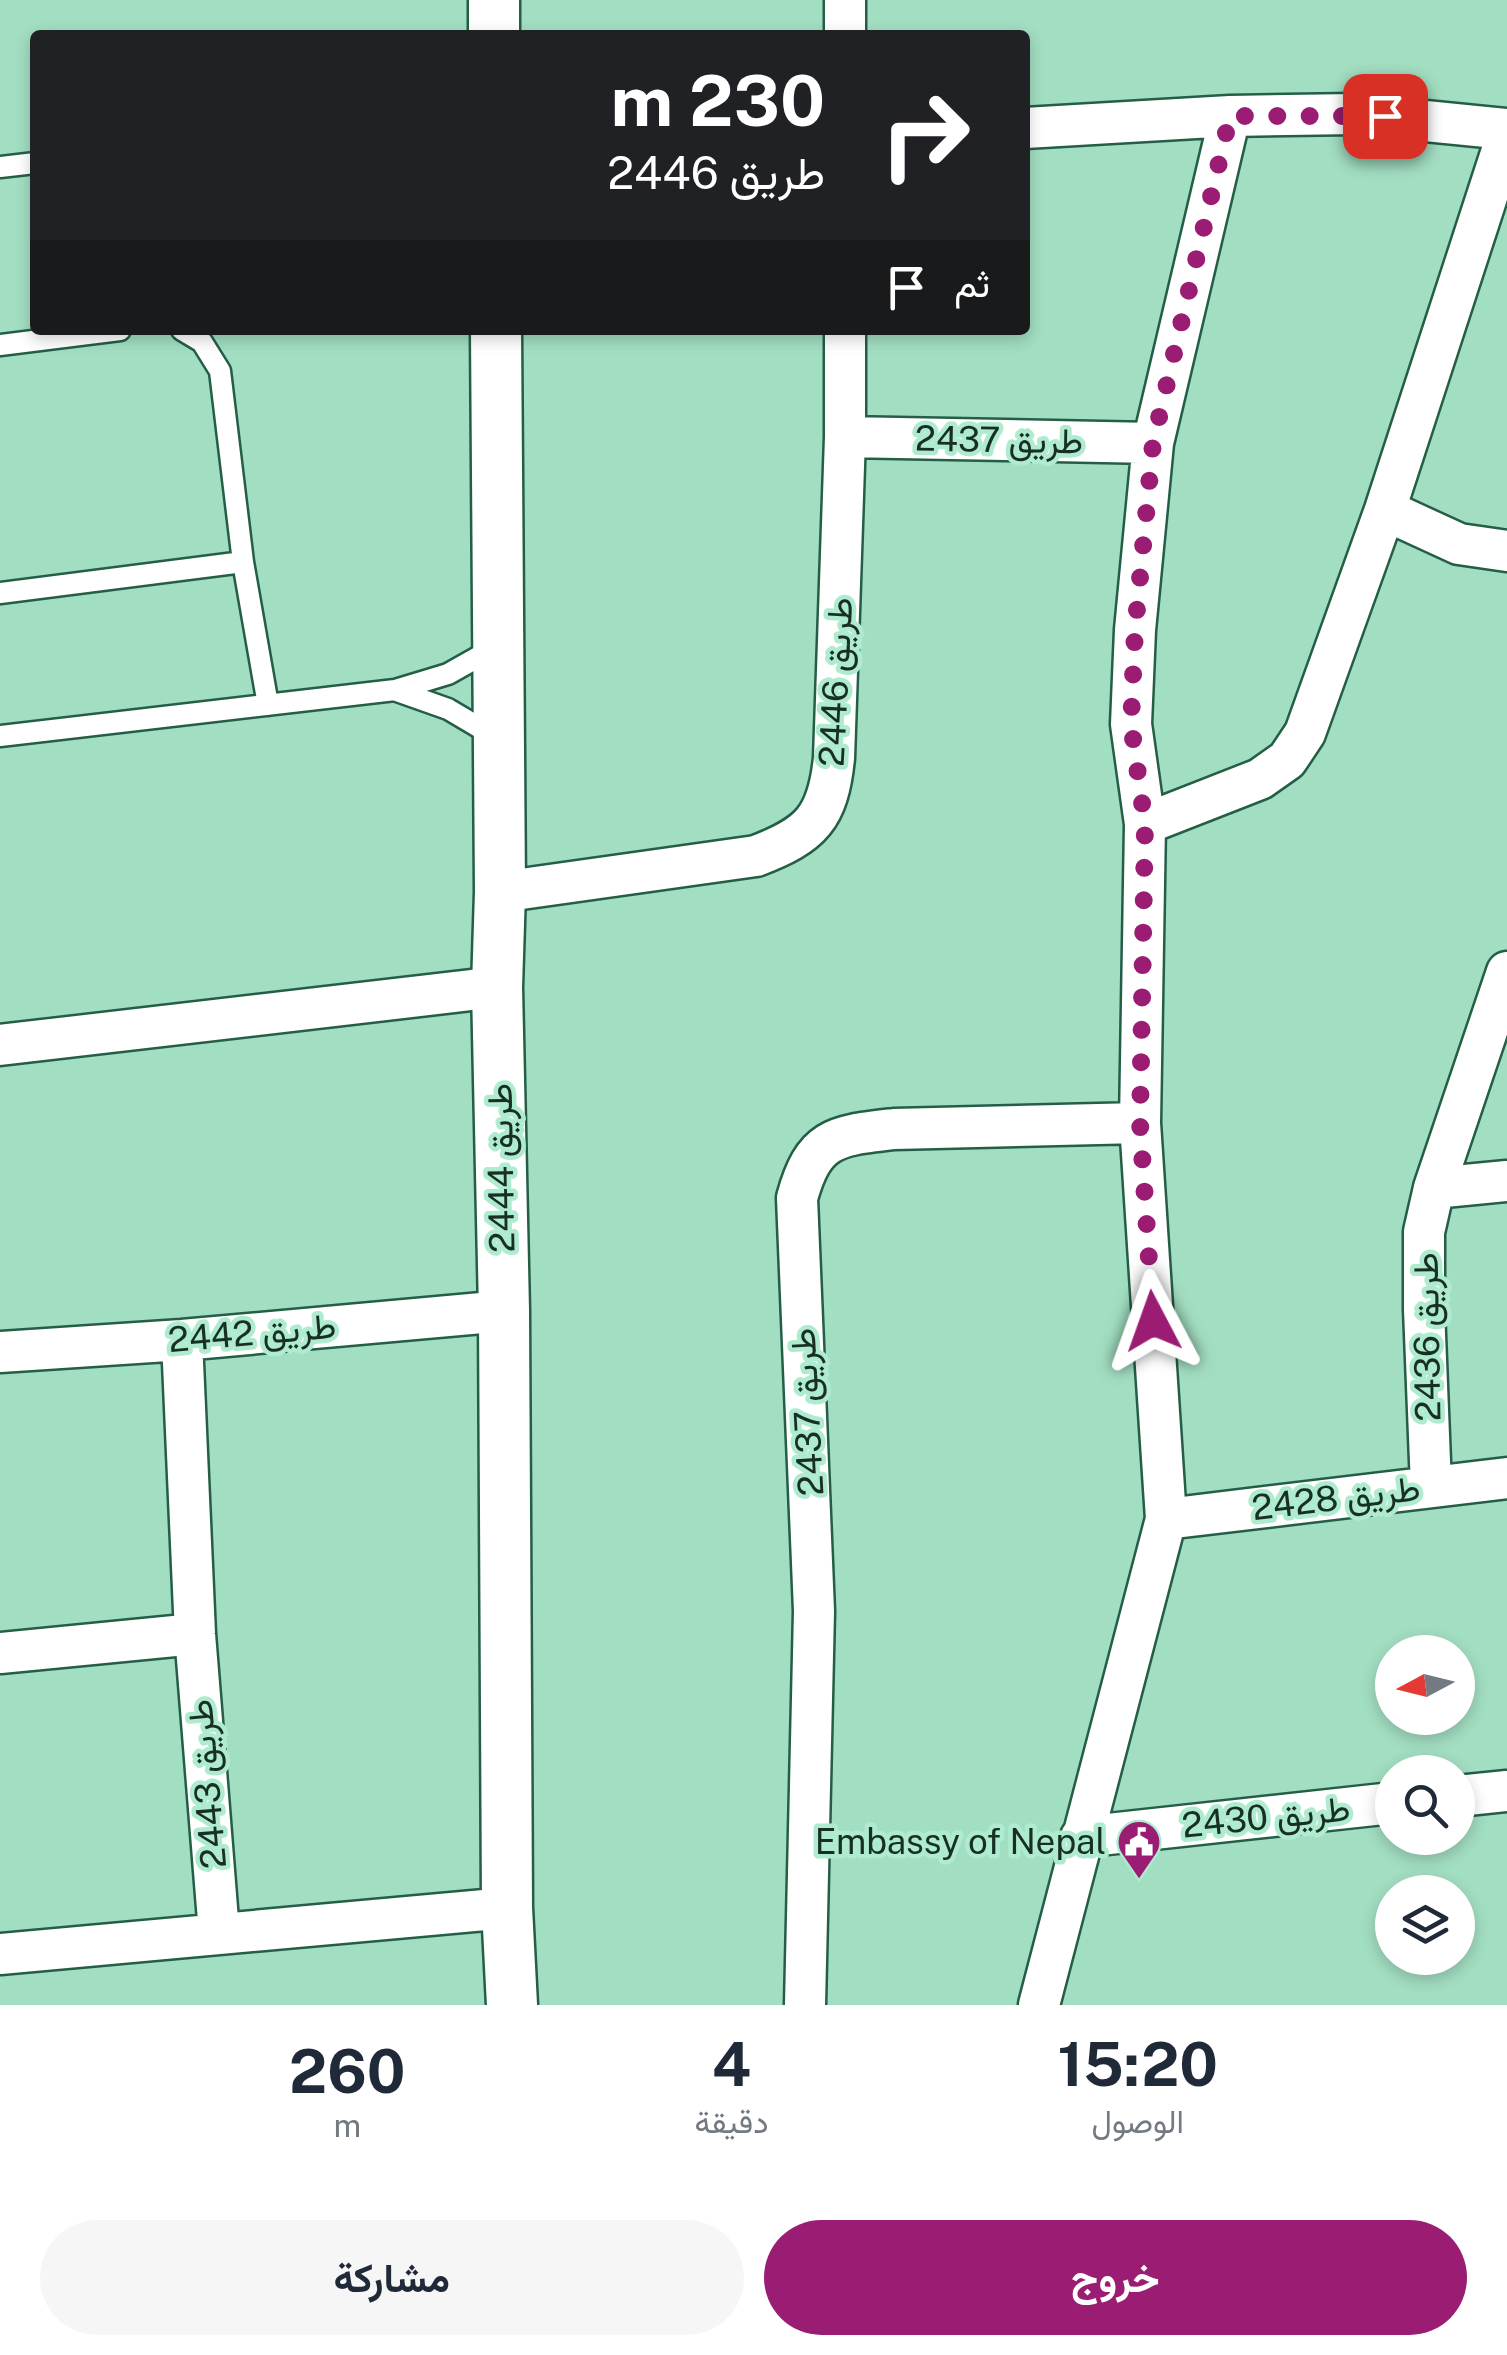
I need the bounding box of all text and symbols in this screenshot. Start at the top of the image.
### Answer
text: 230 m [611,59,825,142]
icon: right [860,70,990,200]
pin [1343,74,1428,159]
icon: arrive [1358,89,1413,144]
text: طريق 2446 [607,146,825,199]
icon: arrive [879,260,934,315]
text: ثم [954,261,990,306]
street label: طريق 2437 [915,418,1083,463]
street label: طريق 2446 [811,596,862,768]
street label: طريق 2444 [479,1083,524,1253]
street label: طريق 2436 [1405,1252,1450,1422]
position arrow [1101,1269,1205,1373]
street label: طريق 2442 [166,1305,338,1362]
street label: طريق 2437 [782,1327,833,1497]
street label: طريق 2428 [1250,1467,1423,1530]
north arrow [1375,1635,1475,1735]
map controls [1375,1635,1475,1975]
street label: طريق 2443 [179,1698,236,1870]
button: search [1375,1755,1475,1855]
street label: طريق 2430 [1180,1787,1352,1848]
public building icon: Embassy of Nepal [1116,1819,1162,1880]
place label: Embassy of Nepal [815,1821,1106,1862]
button: layers [1375,1875,1475,1975]
text: 4 [712,2029,751,2100]
text: 15:20 [1058,2029,1218,2100]
text: 260 [289,2036,405,2107]
text: دقيقة [694,2103,768,2140]
text: الوصول [1092,2103,1184,2140]
text: m [333,2107,361,2144]
button: مشاركة [40,2220,744,2335]
button: خروج [764,2220,1467,2335]

